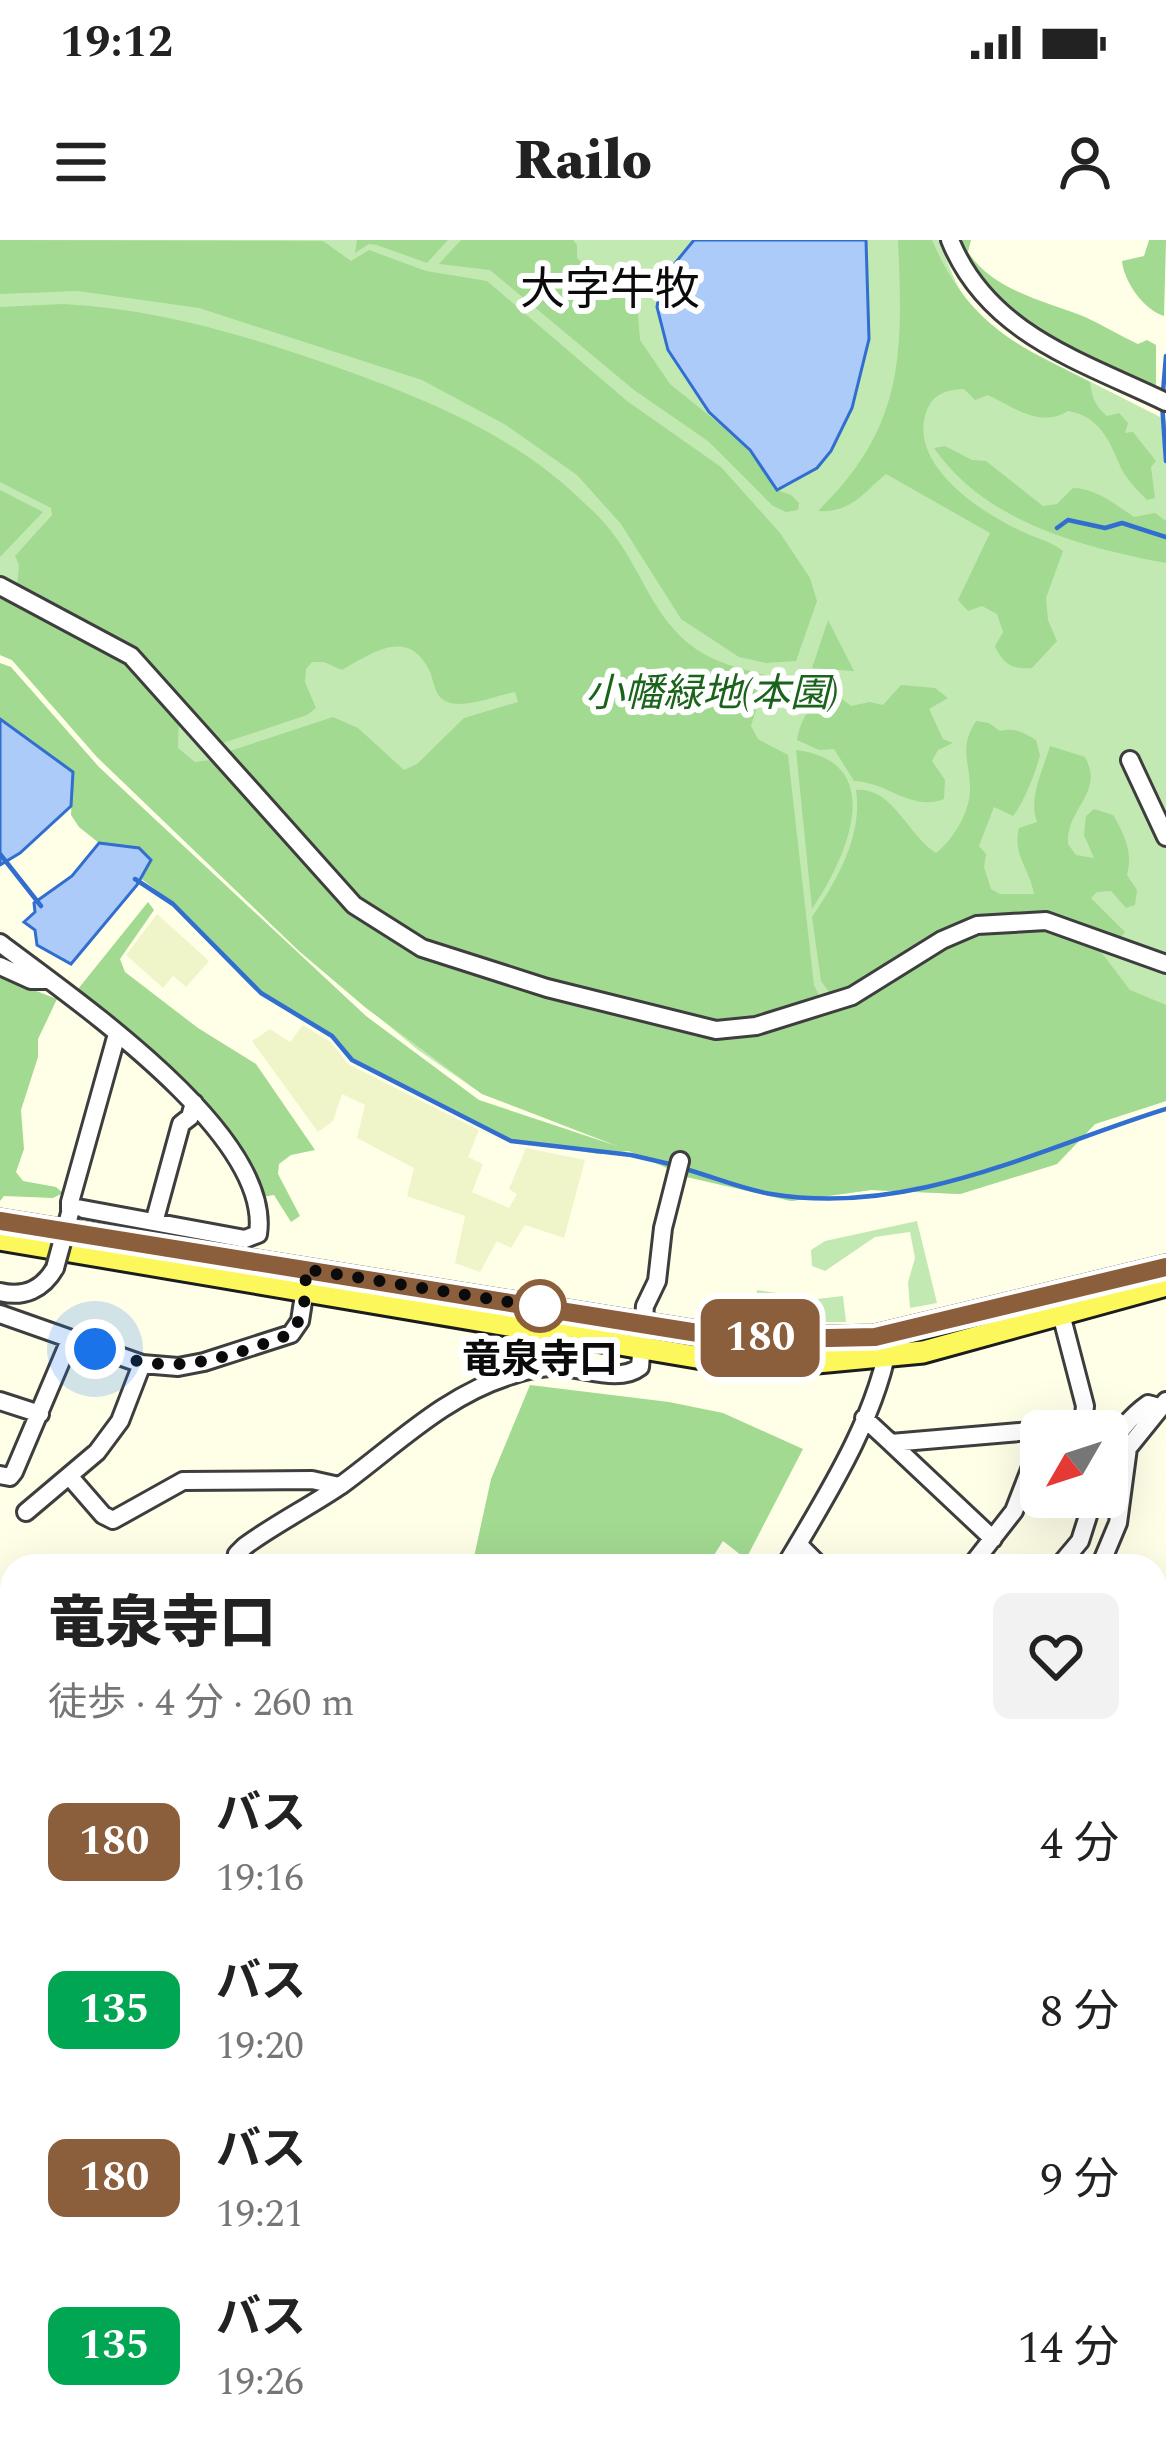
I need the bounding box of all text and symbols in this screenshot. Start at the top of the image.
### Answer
text: 19:12 [60,8,173,77]
text: Railo [514,121,652,203]
icon: menu [48,129,114,195]
icon: person [1052,129,1118,195]
district label: 大字牛牧 [520,256,700,325]
park label: 小幡緑地(本園) [585,665,839,724]
marker: 竜泉寺口 [515,1281,565,1331]
line badge: 180 [691,1299,829,1377]
text: 180 [725,1306,795,1369]
your location [65,1319,125,1379]
place label: 竜泉寺口 [462,1331,618,1390]
north arrow [1020,1410,1128,1518]
map controls [1020,1410,1128,1518]
text: 竜泉寺口 [48,1582,276,1668]
button: heart [993,1593,1119,1719]
text: 徒歩 · 4 分 · 260 m [48,1674,355,1733]
text: バス [216,1780,306,1849]
text: 180 [79,1810,149,1873]
text: 4 分 [1040,1810,1119,1879]
text: 19:16 [216,1849,304,1908]
text: バス [216,1948,306,2017]
text: 135 [79,1978,149,2041]
text: 8 分 [1040,1978,1119,2047]
text: 19:20 [216,2017,304,2076]
text: バス [216,2116,306,2185]
text: 180 [79,2146,149,2209]
text: 9 分 [1040,2146,1119,2215]
text: 19:21 [216,2185,304,2244]
text: バス [216,2284,306,2353]
text: 135 [79,2314,149,2377]
text: 14 分 [1018,2314,1119,2383]
text: 19:26 [216,2353,304,2412]

